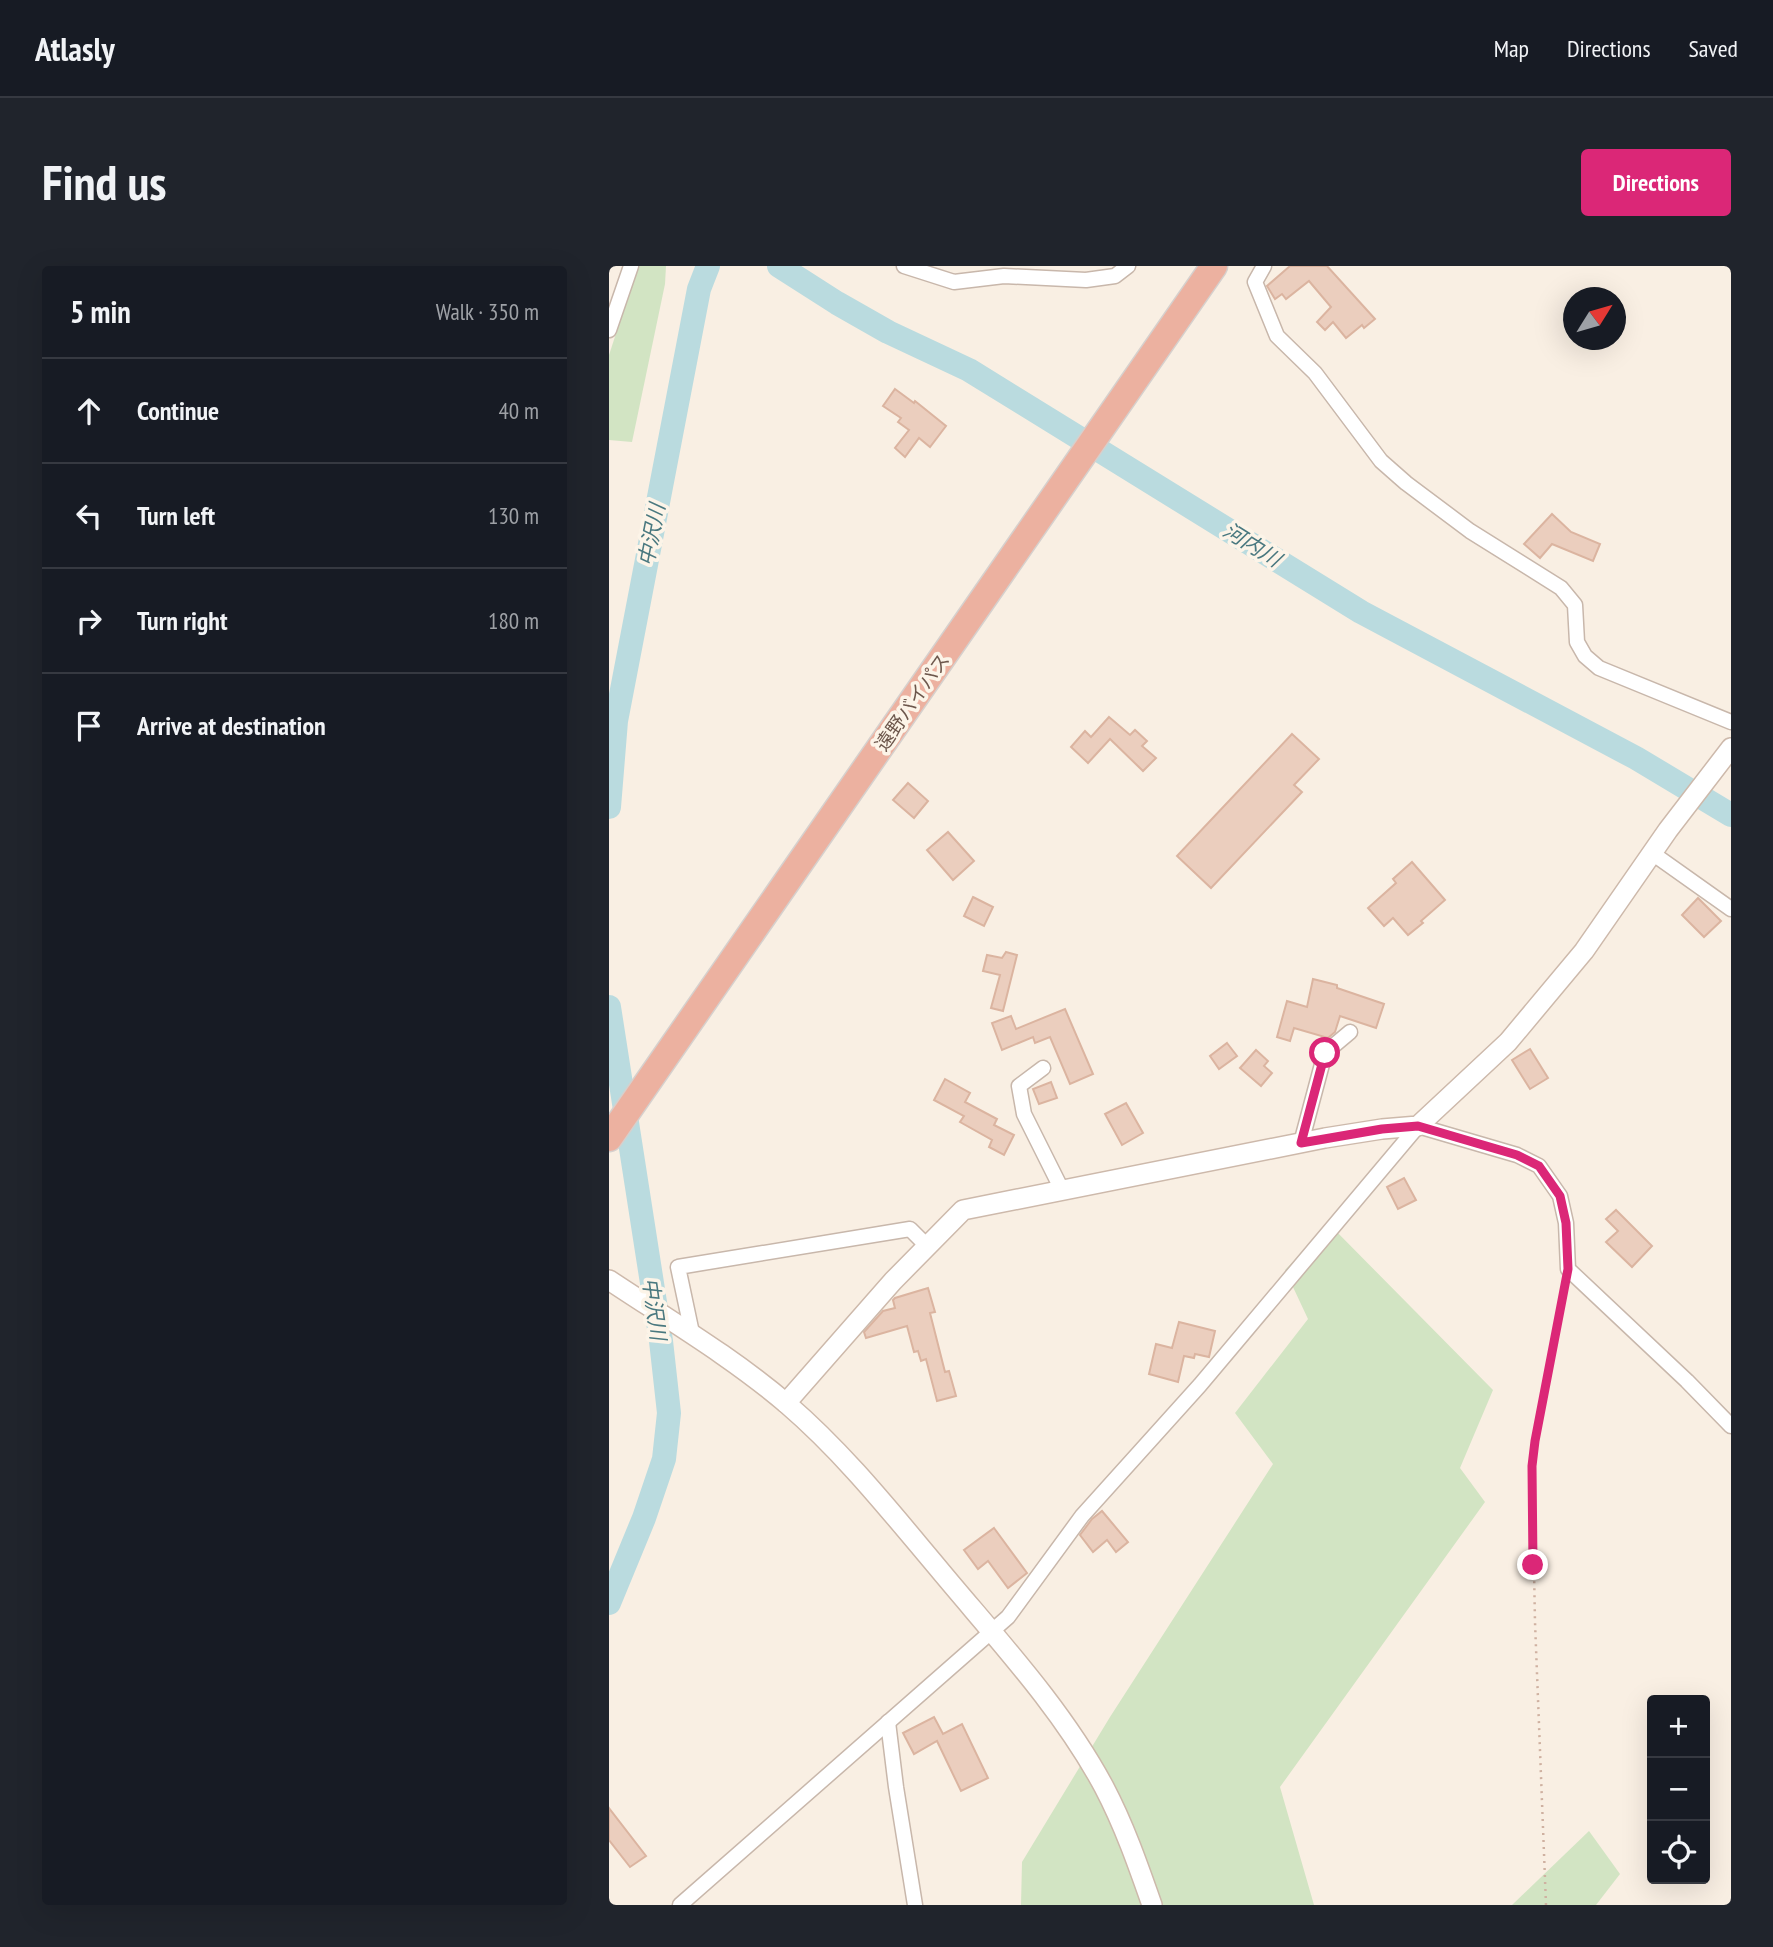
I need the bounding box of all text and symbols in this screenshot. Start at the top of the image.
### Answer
text: Atlasly [35,27,115,70]
text: Map [1494,33,1529,64]
text: Directions [1567,33,1651,64]
text: Saved [1689,33,1738,64]
button: Directions [1581,149,1731,216]
text: Find us [42,150,166,214]
north arrow [1563,287,1626,350]
text: 5 min [70,292,131,331]
text: Walk · 350 m [436,297,539,326]
icon: ahead [70,392,108,430]
text: Continue [137,394,219,427]
text: 40 m [498,396,539,425]
icon: left [70,497,108,535]
text: Turn left [137,499,215,532]
water label: 中沢川 [632,499,671,568]
text: 130 m [488,501,539,530]
water label: 河内川 [1218,516,1288,574]
icon: right [70,602,108,640]
text: Turn right [137,604,228,637]
text: 180 m [488,606,539,635]
street label: 遠野バイパス [870,649,954,755]
icon: arrive [70,707,108,745]
text: Arrive at destination [137,709,326,742]
route start [1309,1037,1340,1068]
water label: 中沢川 [637,1276,673,1344]
route end [1517,1549,1548,1580]
map controls [1647,1695,1710,1884]
button: + [1647,1695,1710,1758]
button: − [1647,1758,1710,1821]
button: locate [1647,1821,1710,1884]

